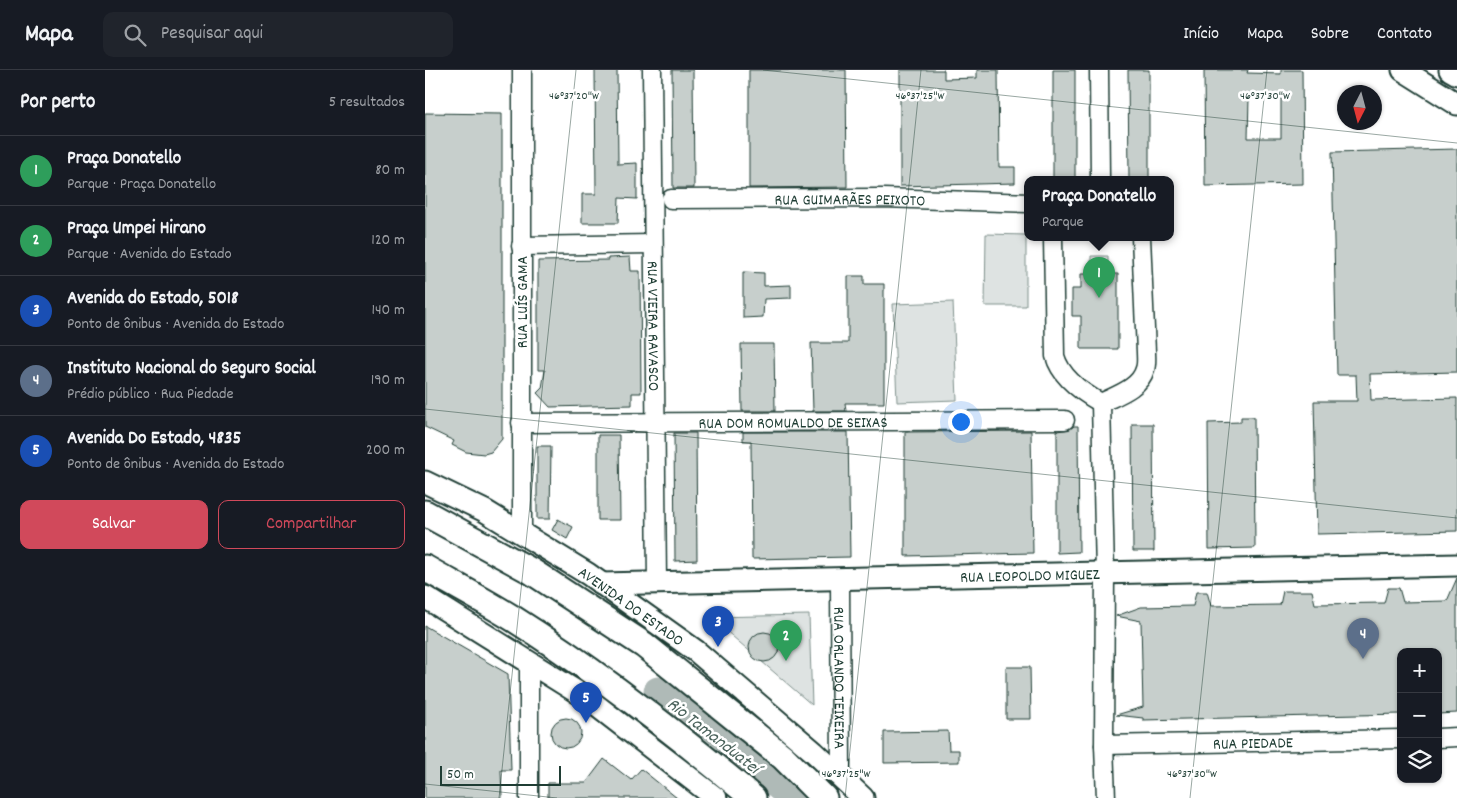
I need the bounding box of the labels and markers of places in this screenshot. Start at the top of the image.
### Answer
pin: 1 [1083,257,1115,298]
pin: 3 [702,606,734,647]
pin: 4 [1347,618,1379,659]
pin: 2 [770,620,802,661]
pin: 5 [570,682,602,723]

